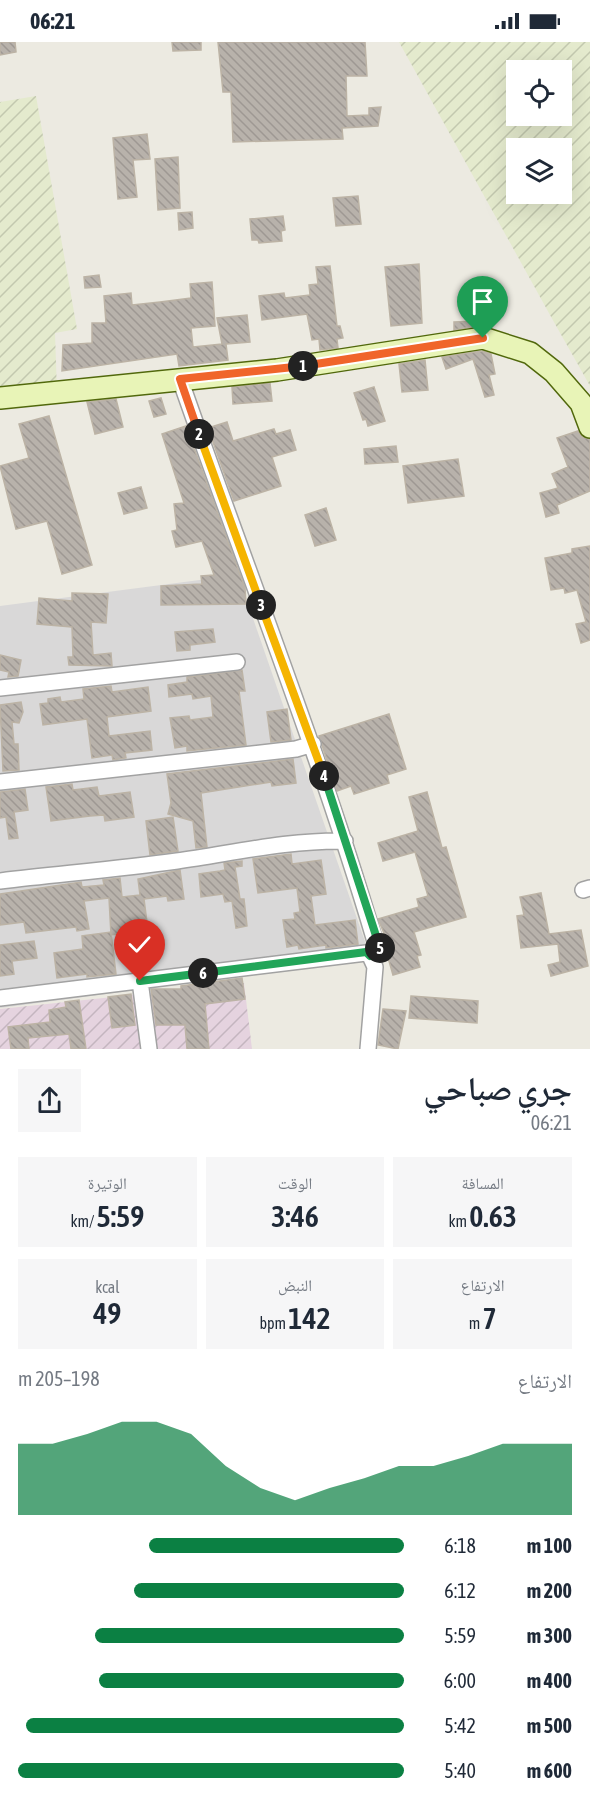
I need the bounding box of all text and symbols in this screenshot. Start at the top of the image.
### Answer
text: 06:21 [30,8,75,34]
map controls [506,60,572,204]
button: locate [506,60,572,126]
button: layers [506,138,572,204]
pin [457,276,508,338]
icon: arrive [466,285,499,318]
pin: 1 [288,351,318,381]
text: 1 [299,357,307,375]
pin: 2 [184,419,214,449]
text: 2 [195,425,203,443]
pin: 3 [246,590,276,620]
text: 3 [257,596,265,614]
pin: 4 [309,761,339,791]
text: 4 [320,767,328,785]
pin [114,919,165,981]
icon: check [123,928,156,961]
pin: 5 [365,933,395,963]
text: 5 [376,939,384,957]
pin: 6 [188,958,218,988]
text: 6 [199,964,207,982]
button: share [18,1069,81,1132]
text: جري صباحي [423,1069,572,1107]
text: 06:21 [531,1111,572,1134]
text: الوتيرة [88,1174,127,1192]
text: الوقت [278,1174,312,1192]
text: المسافة [461,1174,504,1192]
text: 5:59 [97,1199,144,1233]
text: 3:46 [271,1199,319,1233]
text: 0.63 [469,1199,517,1233]
text: /km [70,1212,97,1230]
text: km [448,1212,469,1230]
text: النبض [278,1276,312,1294]
text: الارتفاع [461,1276,505,1294]
text: kcal [95,1278,120,1296]
text: 49 [93,1296,121,1330]
text: 142 [288,1301,331,1335]
text: 7 [482,1301,497,1335]
text: bpm [259,1314,288,1332]
text: m [469,1314,482,1332]
text: 198–205 m [18,1367,100,1390]
text: الارتفاع [517,1369,572,1392]
text: 6:18 [444,1534,476,1557]
text: 100 m [527,1534,572,1557]
text: 6:12 [444,1579,476,1602]
text: 200 m [527,1579,572,1602]
text: 5:59 [444,1624,476,1647]
text: 300 m [527,1624,572,1647]
text: 6:00 [444,1669,476,1692]
text: 400 m [527,1669,572,1692]
text: 5:42 [444,1714,476,1737]
text: 500 m [527,1714,572,1737]
text: 5:40 [444,1759,476,1782]
text: 600 m [527,1759,572,1782]

